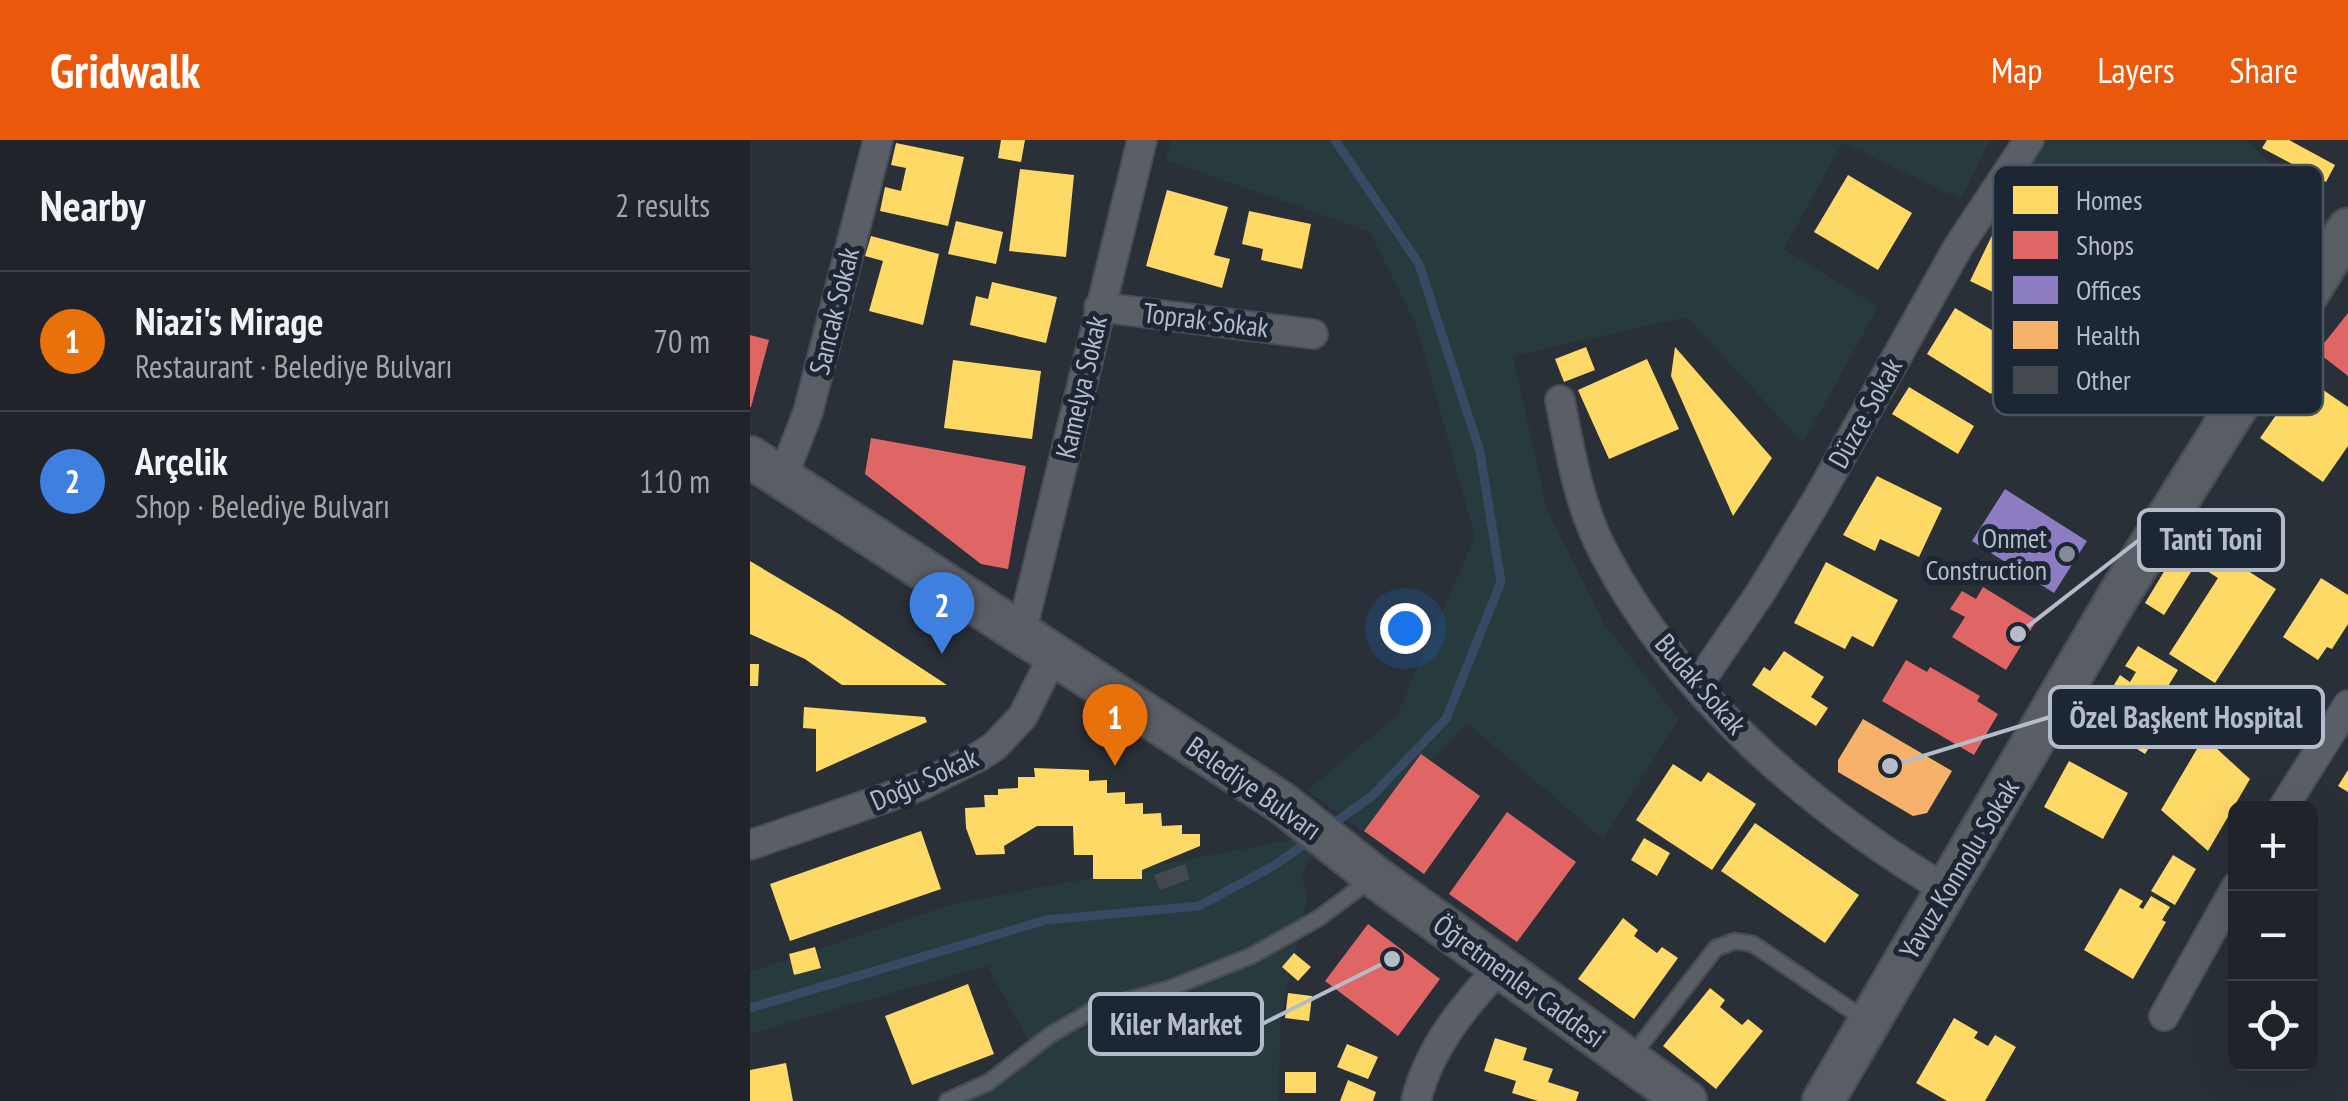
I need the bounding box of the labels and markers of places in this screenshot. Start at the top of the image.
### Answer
callout: Tanti Toni [2139,510,2283,570]
place label: Onmet Construction [1925,519,2047,588]
marker: Onmet Construction [2056,543,2078,565]
pin: 2 [910,572,974,654]
pin: 1 [1082,684,1148,766]
callout: Özel Başkent Hospital [2050,687,2323,747]
callout: Kiler Market [1090,994,1262,1054]

